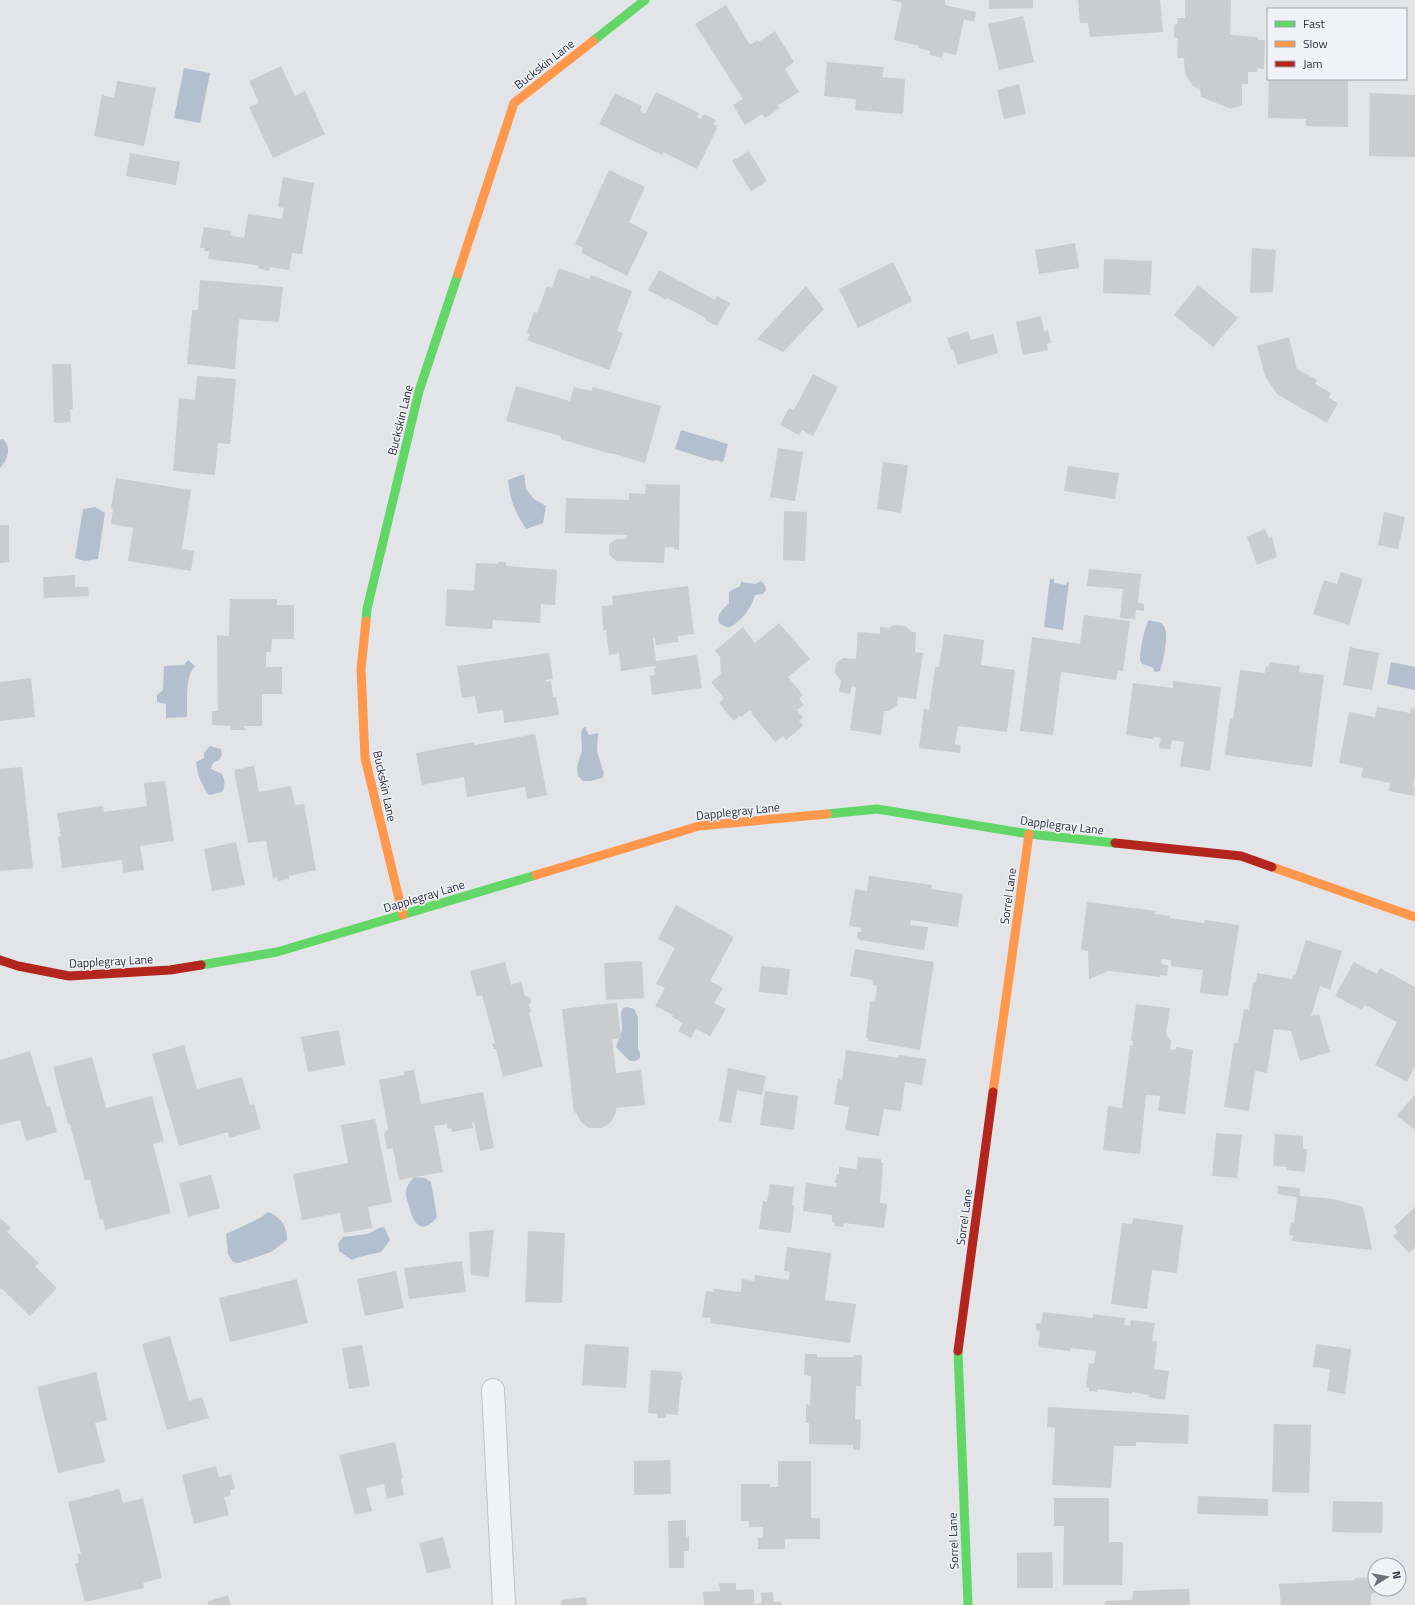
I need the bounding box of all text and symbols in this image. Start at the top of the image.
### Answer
legend [1267,8,1407,80]
text: Fast [1303,14,1326,33]
street label: Buckskin Lane [510,34,578,94]
text: Slow [1303,34,1328,53]
text: Jam [1303,54,1323,73]
street label: Buckskin Lane [382,383,418,457]
street label: Buckskin Lane [368,749,402,823]
street label: Dapplegray Lane [695,797,781,825]
street label: Dapplegray Lane [1019,810,1105,840]
street label: Sorrel Lane [995,867,1021,925]
street label: Dapplegray Lane [381,875,467,917]
street label: Dapplegray Lane [68,949,154,973]
street label: Sorrel Lane [951,1188,977,1246]
street label: Sorrel Lane [943,1512,963,1570]
north arrow [1367,1557,1407,1597]
text: N [1388,1570,1405,1580]

